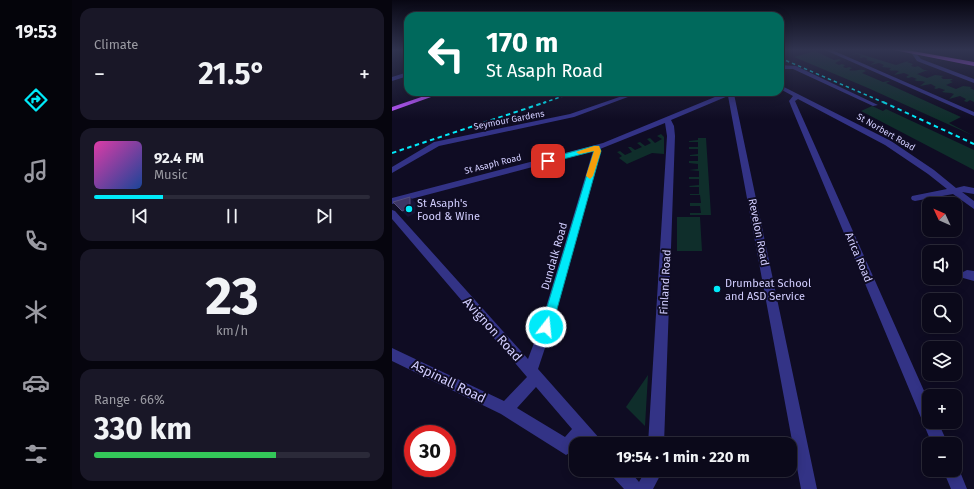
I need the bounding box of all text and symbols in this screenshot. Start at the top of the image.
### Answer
text: 19:53 [15,21,57,43]
text: 170 m [486,26,558,59]
icon: left [420,28,472,80]
text: Climate [94,37,138,52]
text: 21.5° [198,56,266,92]
text: St Asaph Road [486,60,603,82]
text: − [94,61,105,88]
text: + [359,61,370,88]
icon: directions [22,86,50,114]
street label: Seymour Gardens [473,108,545,132]
street label: St Norbert Road [855,111,917,153]
pin [531,144,565,178]
text: 92.4 FM [154,149,204,167]
icon: arrive [537,150,559,172]
street label: St Asaph Road [463,152,523,176]
icon: music [22,157,50,185]
text: Music [154,167,188,182]
place label: St Asaph's Food & Wine [417,197,480,223]
street label: Revelon Road [746,197,771,267]
north arrow [922,197,962,237]
map controls [922,197,962,477]
marker: St Asaph's Food & Wine [404,204,414,214]
icon: previous [129,205,151,227]
icon: pause [221,205,243,227]
icon: next [313,205,335,227]
street label: Dundalk Road [539,221,570,291]
icon: phone [22,227,50,255]
street label: Arica Road [842,230,875,284]
button: sound [922,245,962,285]
street label: Finland Road [657,249,674,315]
text: 23 [205,265,259,328]
place label: Drumbeat School and ASD Service [725,277,811,303]
marker: Drumbeat School and ASD Service [712,284,722,294]
button: search [922,293,962,333]
street label: Avignon Road [460,294,525,364]
icon: climate [22,298,50,326]
position arrow [525,306,567,348]
text: km/h [216,323,248,338]
button: layers [922,341,962,381]
street label: Aspinall Road [409,357,488,406]
icon: car [22,369,50,397]
button: + [922,389,962,429]
text: Range · 66% [94,392,165,407]
text: 330 km [94,411,192,447]
speed limit sign: 30 [404,425,456,477]
button: − [922,437,962,477]
icon: filters [22,440,50,468]
text: 19:54 · 1 min · 220 m [616,448,750,466]

